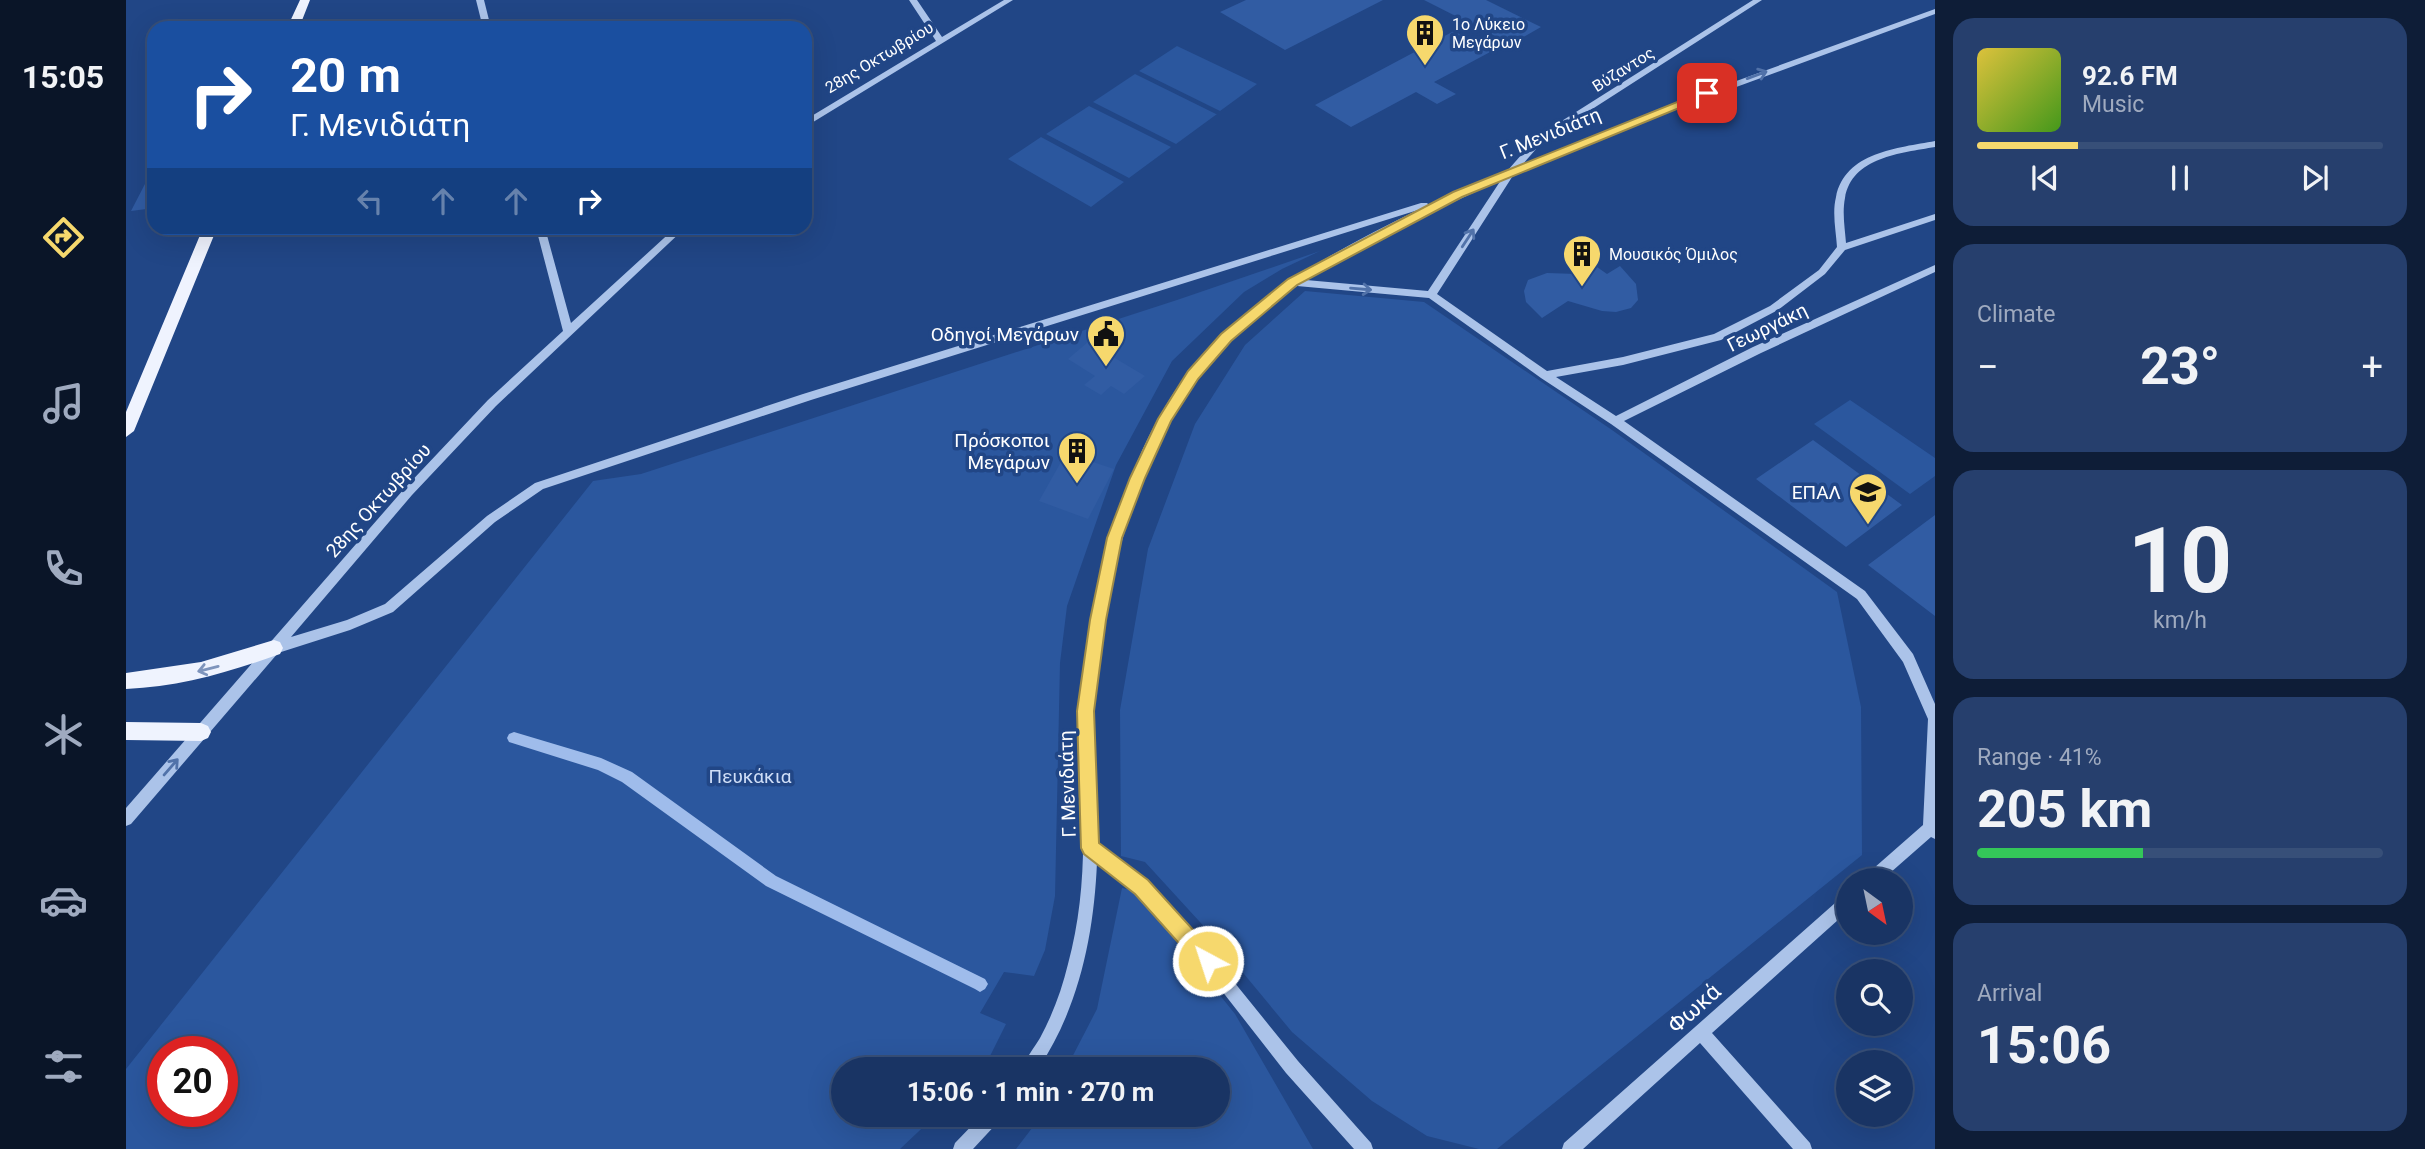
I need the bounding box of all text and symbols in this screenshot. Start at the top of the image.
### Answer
building icon: 1ο Λύκειο Μεγάρων [1404,12,1446,67]
place label: 1ο Λύκειο Μεγάρων [1452,15,1525,52]
street label: 28ης Οκτωβρίου [822,18,937,97]
street label: Βύζαντος [1589,43,1658,96]
text: 20 m [290,47,401,104]
icon: right [175,49,266,140]
text: 15:05 [22,58,104,96]
text: 92.6 FM [2082,61,2178,91]
pin [1677,63,1737,123]
one-way arrow [1746,68,1768,80]
icon: arrive [1688,74,1726,112]
text: Music [2082,91,2144,118]
street label: Γ. Μενιδιάτη [1496,103,1604,164]
text: Γ. Μενιδιάτη [290,106,470,144]
icon: previous [2026,159,2064,197]
icon: pause [2161,159,2199,197]
icon: next [2296,159,2334,197]
icon: left [351,182,389,220]
icon: ahead [424,182,462,220]
icon: ahead [497,182,535,220]
icon: right [570,182,608,220]
icon: directions [39,213,88,262]
one-way arrow [1461,229,1475,248]
building icon: Μουσικός Όμιλος [1561,233,1603,288]
place label: Μουσικός Όμιλος [1609,245,1738,264]
one-way arrow [1349,282,1372,295]
street label: Γεωργάκη [1723,298,1811,357]
text: Climate [1977,301,2056,328]
public building icon: Οδηγοί Μεγάρων [1085,313,1127,368]
place label: Οδηγοί Μεγάρων [931,323,1079,346]
text: 23° [2140,336,2220,397]
text: − [1977,345,1999,389]
text: + [2361,345,2383,389]
icon: music [39,379,88,428]
place label: Πρόσκοποι Μεγάρων [954,429,1050,474]
building icon: Πρόσκοποι Μεγάρων [1056,430,1098,485]
street label: 28ης Οκτωβρίου [321,439,436,562]
school or university icon: ΕΠΑΛ [1847,471,1889,526]
place label: ΕΠΑΛ [1792,481,1841,504]
text: 10 [2128,508,2232,614]
icon: phone [39,544,88,593]
text: km/h [2153,607,2207,634]
one-way arrow [198,663,220,676]
icon: climate [39,710,88,759]
street label: Γ. Μενιδιάτη [1054,730,1081,838]
text: Range · 41% [1977,744,2102,771]
one-way arrow [163,759,179,777]
park label: Πευκάκια [709,765,792,788]
text: 205 km [1977,779,2152,840]
north arrow [1836,868,1913,945]
map controls [1836,868,1913,1127]
icon: car [39,876,88,925]
position arrow [1171,924,1245,998]
button: search [1836,959,1913,1036]
street label: Φωκά [1663,978,1726,1039]
text: Arrival [1977,980,2042,1007]
text: 15:06 [1977,1015,2111,1076]
speed limit sign: 20 [147,1036,238,1127]
icon: filters [39,1042,88,1091]
button: layers [1836,1050,1913,1127]
text: 15:06 · 1 min · 270 m [907,1077,1154,1107]

